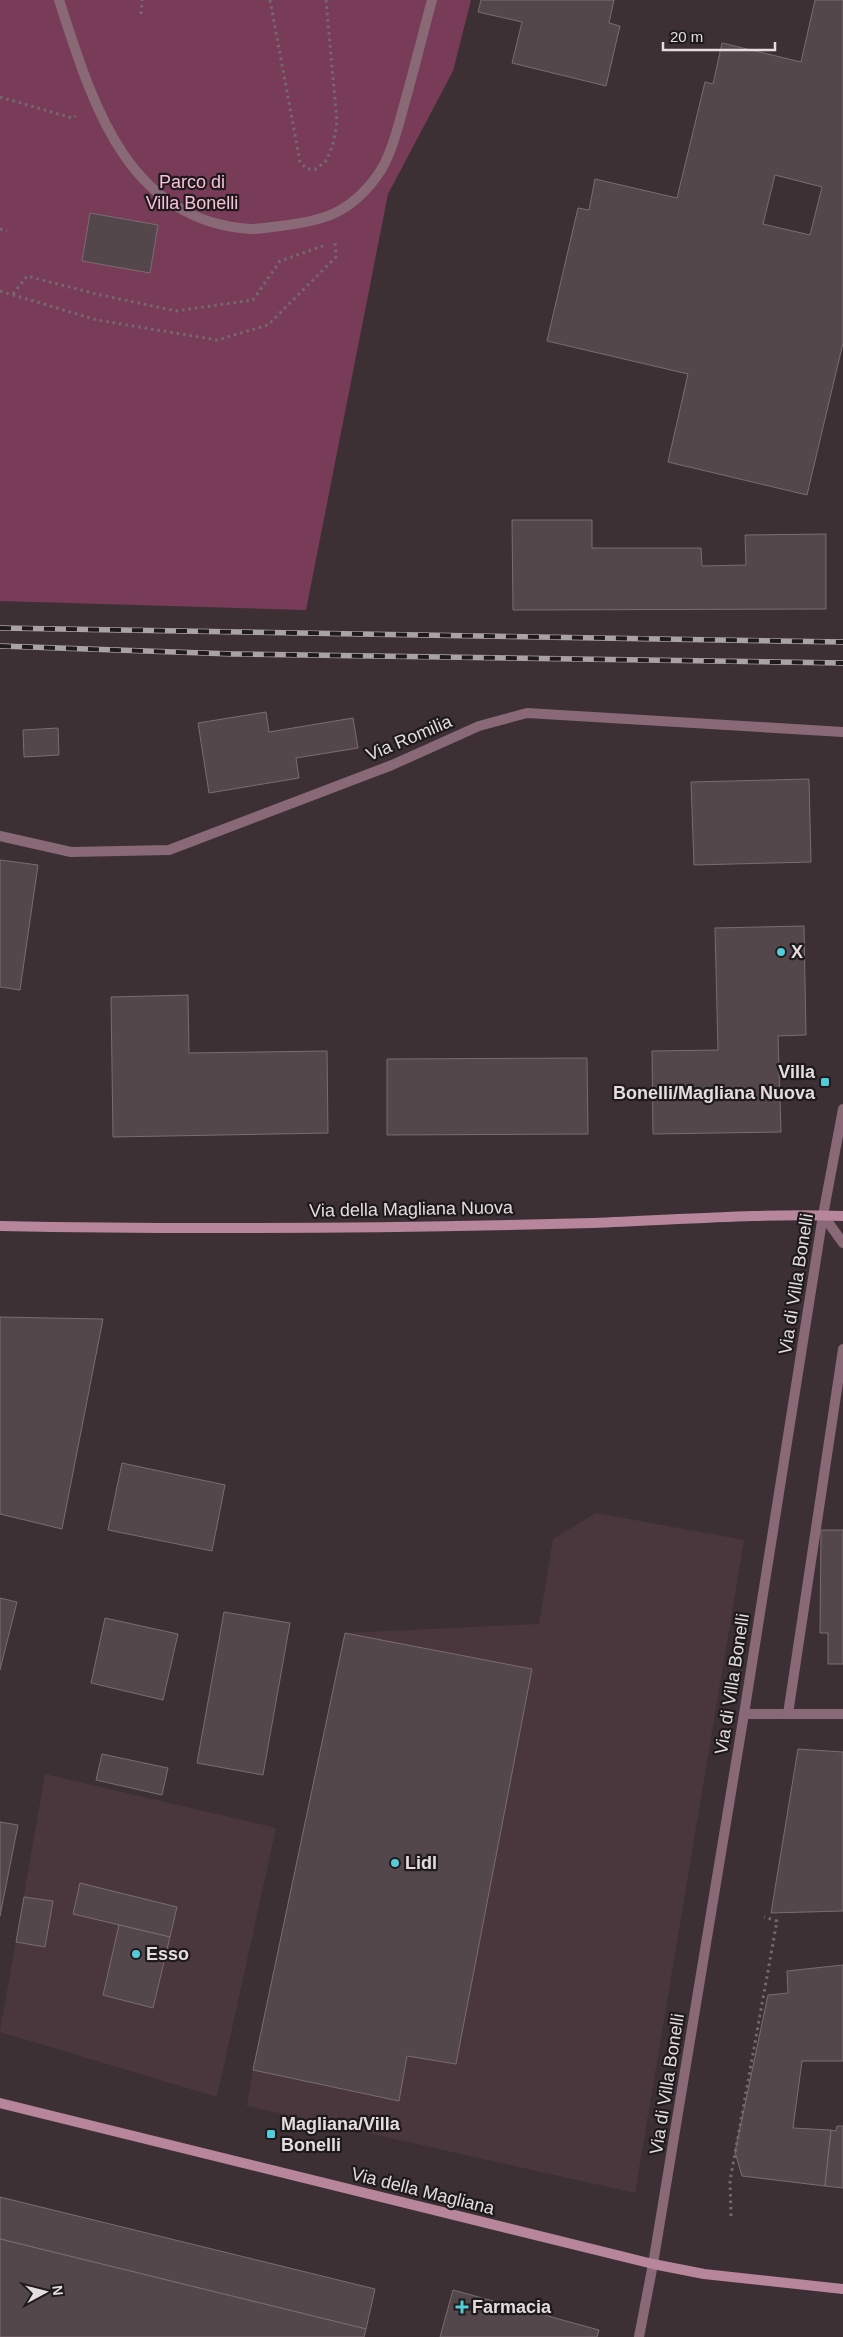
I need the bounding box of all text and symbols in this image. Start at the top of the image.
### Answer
scale bar [663,20,776,52]
text: 20 m [670,28,703,45]
park label: Parco di Villa Bonelli [146,172,238,213]
street label: Via Romilia [363,711,456,765]
place label: X [791,942,803,962]
marker: X [775,946,787,958]
place label: Villa Bonelli/Magliana Nuova [613,1062,816,1103]
marker: Villa Bonelli/Magliana Nuova [819,1076,831,1088]
street label: Via della Magliana Nuova [309,1197,514,1221]
street label: Via di Villa Bonelli [775,1212,817,1356]
street label: Via di Villa Bonelli [711,1612,753,1756]
place label: Lidl [405,1853,437,1873]
marker: Lidl [389,1857,401,1869]
place label: Esso [146,1944,189,1964]
marker: Esso [130,1948,142,1960]
street label: Via di Villa Bonelli [646,2012,688,2156]
place label: Magliana/Villa Bonelli [281,2114,401,2155]
marker: Magliana/Villa Bonelli [265,2128,277,2140]
street label: Via della Magliana [349,2164,498,2219]
north arrow [20,2267,70,2317]
text: N [49,2284,66,2296]
place label: Farmacia [472,2297,552,2317]
marker: Farmacia [456,2301,468,2313]

